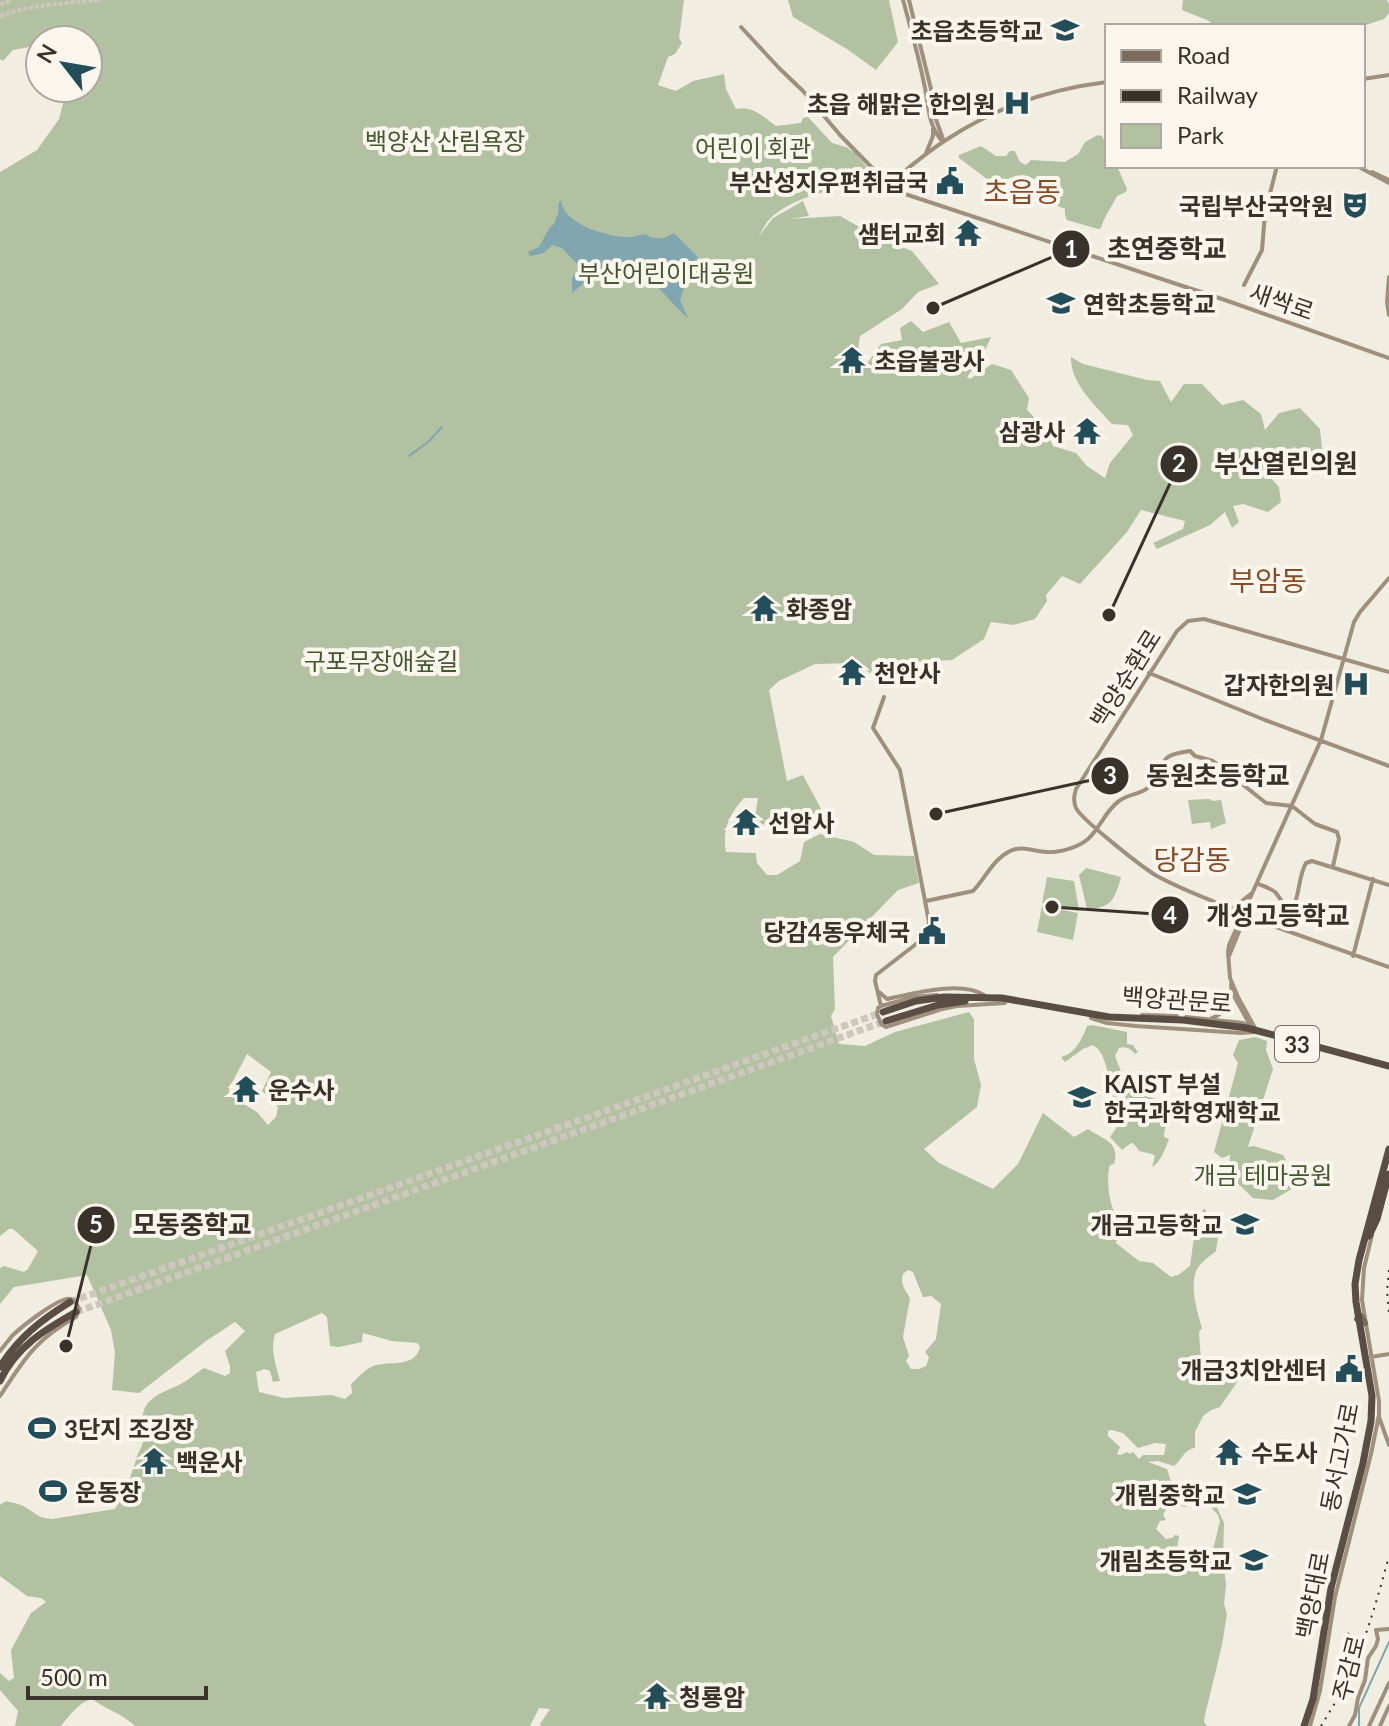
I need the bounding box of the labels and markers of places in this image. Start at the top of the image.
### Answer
school or university icon: 초읍초등학교 [1050,15,1080,45]
place label: 초읍초등학교 [911,16,1043,45]
hospital icon: 초읍 해맑은 한의원 [1002,88,1032,118]
place label: 초읍 해맑은 한의원 [807,89,995,118]
public building icon: 부산성지우편취급국 [935,166,965,196]
place label: 부산성지우편취급국 [729,167,928,196]
theatre icon: 국립부산국악원 [1340,190,1370,220]
place label: 국립부산국악원 [1178,191,1333,220]
temple icon: 샘터교회 [953,218,983,248]
place label: 샘터교회 [858,219,946,248]
callout: 초연중학교 [1051,224,1242,274]
school or university icon: 연학초등학교 [1046,288,1076,318]
place label: 연학초등학교 [1083,289,1215,318]
temple icon: 초읍불광사 [837,345,867,375]
place label: 초읍불광사 [874,346,984,375]
temple icon: 삼광사 [1072,416,1102,446]
place label: 삼광사 [999,417,1065,446]
callout: 부산열린의원 [1159,439,1374,489]
temple icon: 화종암 [749,593,779,623]
place label: 화종암 [786,594,852,623]
temple icon: 천안사 [837,657,867,687]
place label: 천안사 [874,658,940,687]
hospital icon: 갑자한의원 [1341,669,1371,699]
place label: 갑자한의원 [1224,670,1334,699]
callout: 동원초등학교 [1090,751,1306,801]
temple icon: 선암사 [731,807,761,837]
place label: 선암사 [768,808,834,837]
callout: 개성고등학교 [1150,890,1366,940]
public building icon: 당감4동우체국 [917,916,947,946]
place label: 당감4동우체국 [764,917,910,946]
place label: KAIST 부설 한국과학영재학교 [1104,1069,1281,1126]
temple icon: 운수사 [231,1074,261,1104]
place label: 운수사 [268,1075,334,1104]
school or university icon: KAIST 부설 한국과학영재학교 [1067,1082,1097,1112]
callout: 모동중학교 [76,1200,267,1250]
school or university icon: 개금고등학교 [1230,1209,1260,1239]
place label: 개금고등학교 [1091,1210,1223,1239]
public building icon: 개금3치안센터 [1334,1354,1364,1384]
place label: 개금3치안센터 [1181,1355,1327,1384]
sports icon: 3단지 조깅장 [27,1413,57,1443]
place label: 3단지 조깅장 [64,1414,194,1443]
temple icon: 수도사 [1214,1437,1244,1467]
place label: 수도사 [1251,1438,1317,1467]
temple icon: 백운사 [139,1446,169,1476]
place label: 백운사 [176,1447,242,1476]
sports icon: 운동장 [38,1476,68,1506]
place label: 운동장 [75,1477,141,1506]
school or university icon: 개림중학교 [1232,1479,1262,1509]
place label: 개림중학교 [1115,1480,1225,1509]
school or university icon: 개림초등학교 [1239,1545,1269,1575]
place label: 개림초등학교 [1100,1546,1232,1575]
temple icon: 청룡암 [642,1681,672,1711]
place label: 청룡암 [679,1682,745,1711]

